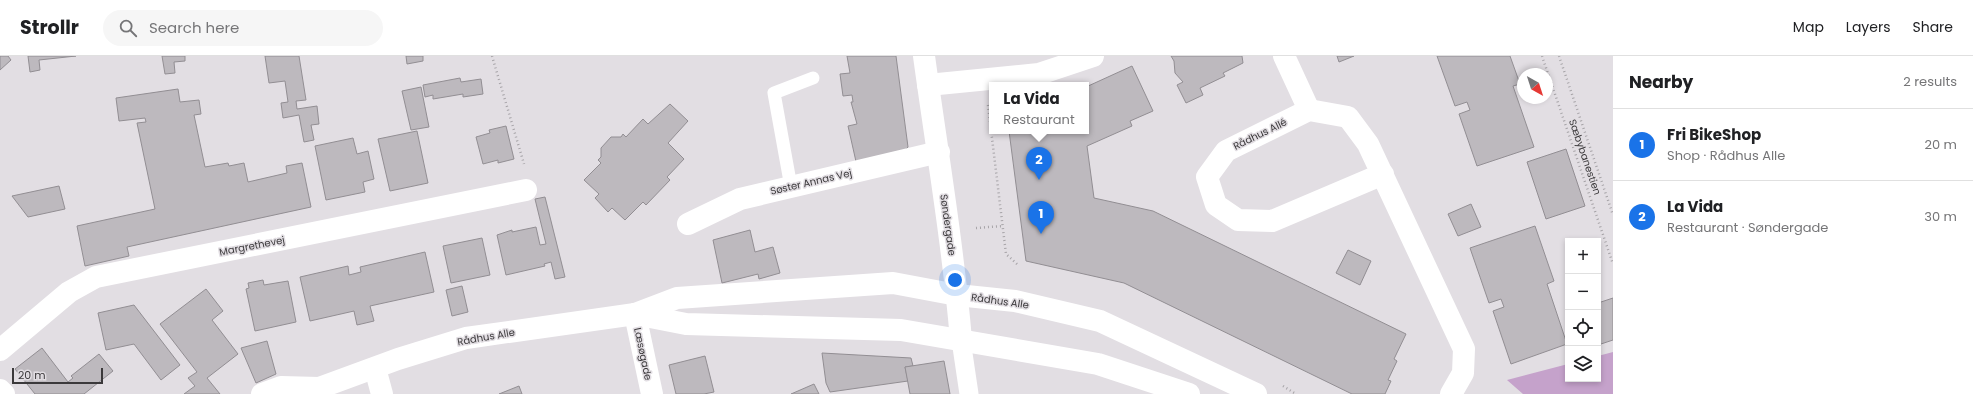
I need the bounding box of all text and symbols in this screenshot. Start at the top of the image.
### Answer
search box [103,10,383,46]
text: Strollr [20,14,79,41]
icon: search [117,17,139,39]
text: Search here [149,17,239,38]
text: Map [1793,17,1824,37]
text: Layers [1846,17,1890,37]
text: Share [1912,17,1953,37]
north arrow [1517,68,1553,104]
text: Nearby [1629,70,1693,94]
text: 2 results [1903,72,1957,91]
popup [989,82,1089,134]
text: La Vida [1003,88,1060,109]
text: Restaurant [1003,110,1075,129]
street label: Rådhus Allé [1231,115,1289,153]
street label: Sæbybanestien [1565,117,1605,197]
text: Fri BikeShop [1667,124,1761,145]
text: 1 [1640,135,1644,154]
text: 20 m [1924,135,1957,154]
text: Shop · Rådhus Alle [1667,146,1785,165]
pin: 2 [1026,147,1052,180]
street label: Søster Annas Vej [769,165,853,199]
street label: Søndergade [936,193,960,257]
text: La Vida [1667,196,1723,217]
pin: 1 [1028,201,1054,234]
text: 2 [1638,207,1646,226]
text: 30 m [1924,207,1957,226]
text: Restaurant · Søndergade [1667,218,1828,237]
street label: Margrethevej [218,232,286,260]
map controls [1565,238,1601,382]
button: + [1565,238,1601,274]
your location [945,270,965,290]
button: − [1565,274,1601,310]
street label: Rådhus Alle [970,290,1030,312]
button: locate [1565,310,1601,346]
street label: Rådhus Alle [456,325,516,349]
street label: Læsøgade [630,326,656,382]
button: layers [1565,346,1601,382]
scale bar [12,366,103,385]
text: 20 m [18,367,46,383]

